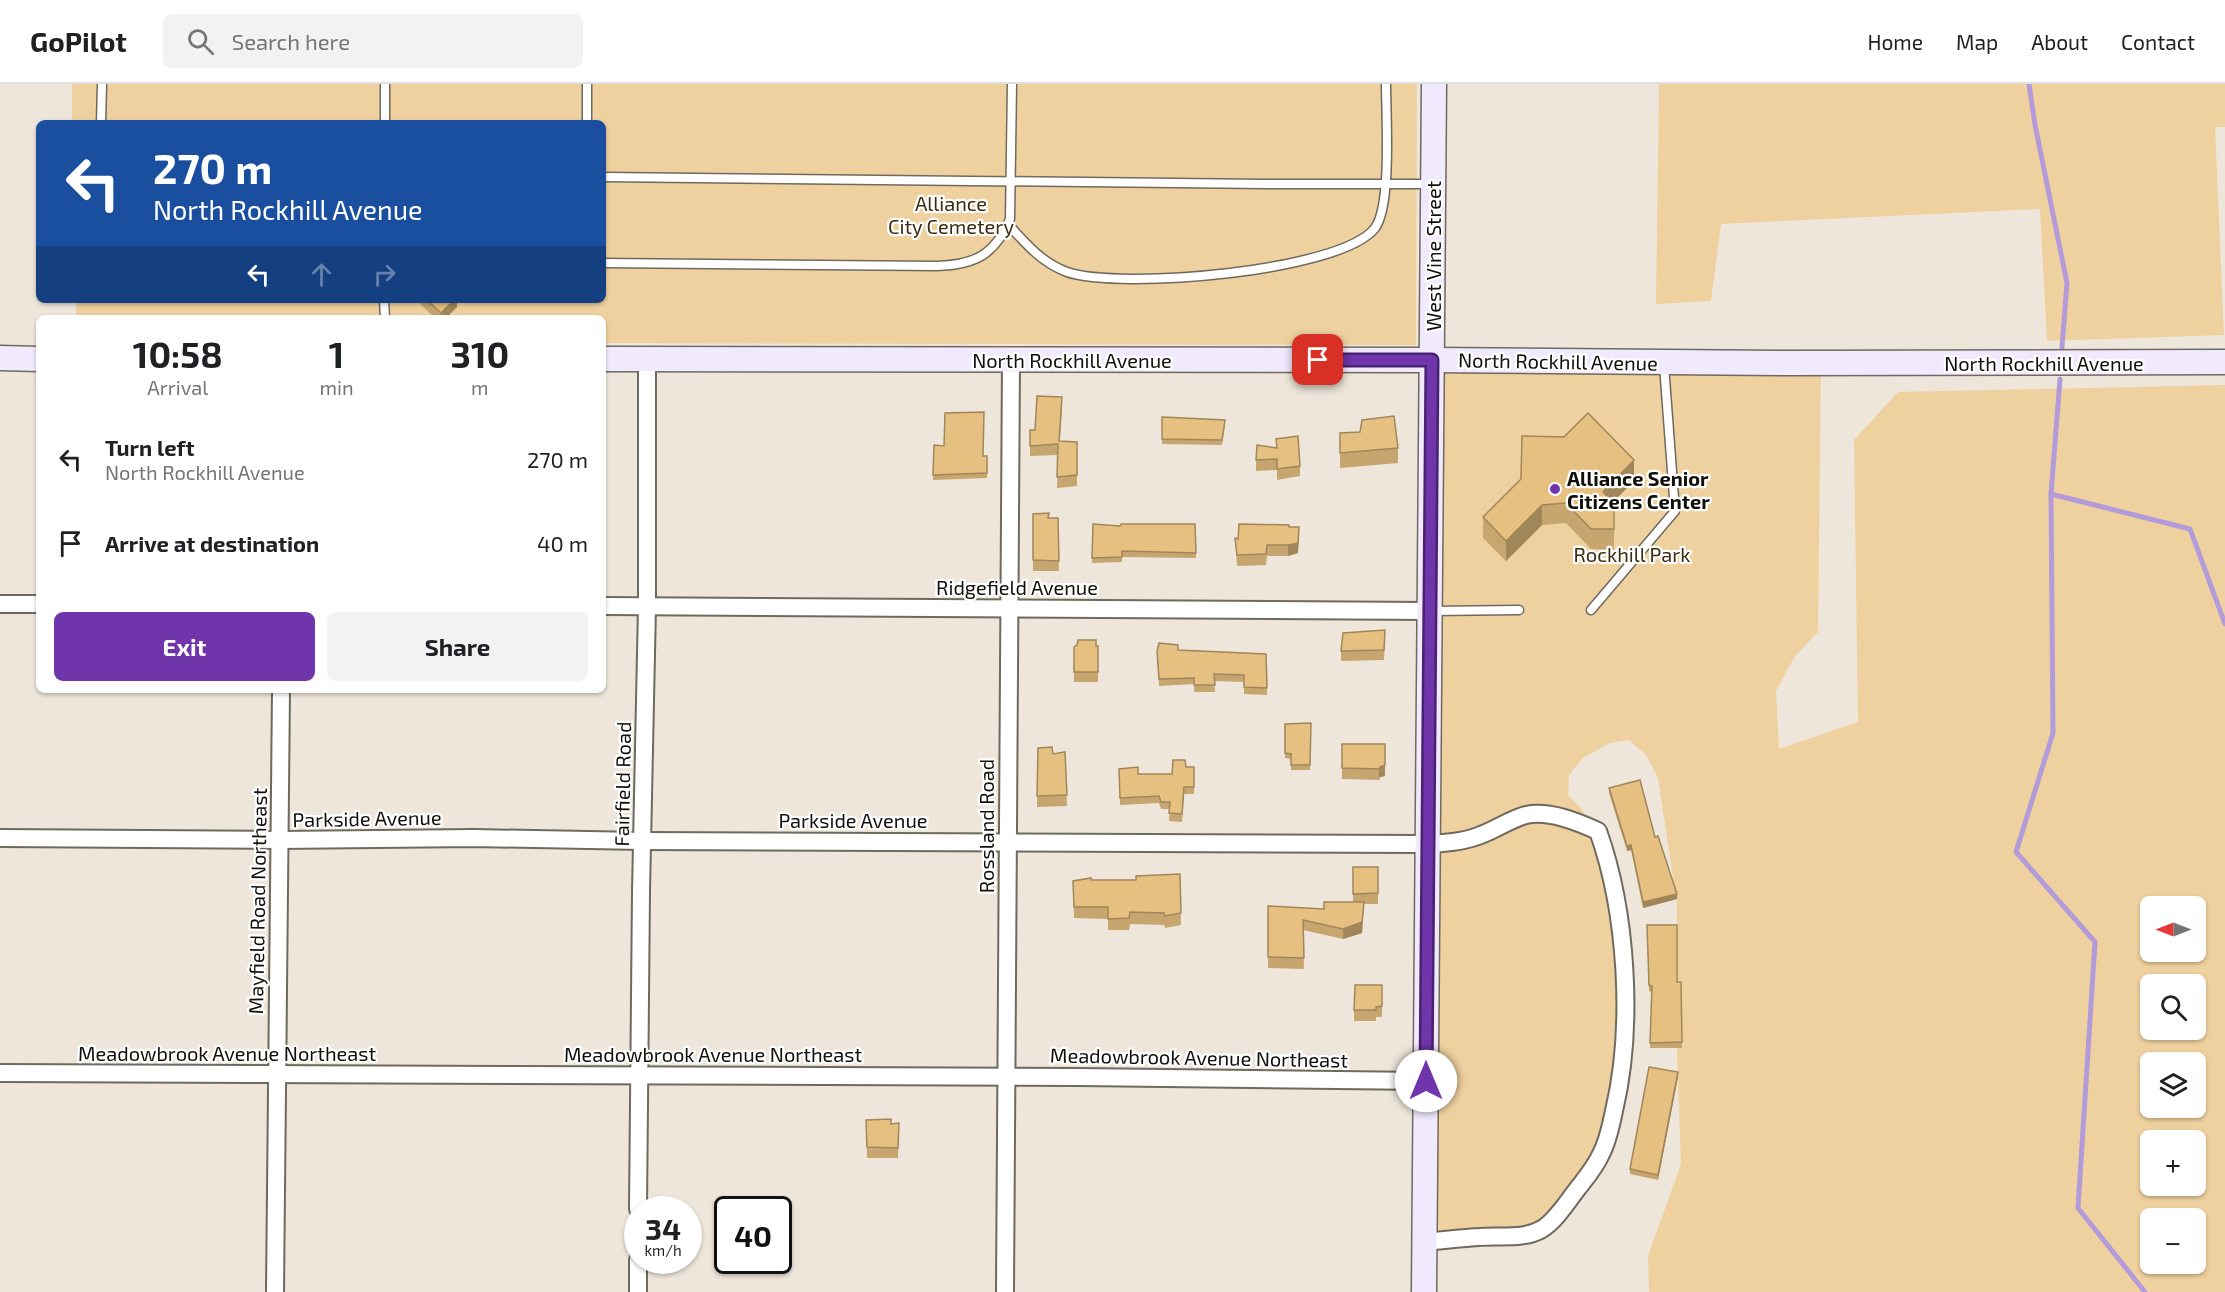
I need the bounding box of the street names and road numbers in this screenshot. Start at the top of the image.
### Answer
street label: West Vine Street [1421,180,1445,331]
street label: North Rockhill Avenue [1458,347,1658,375]
street label: North Rockhill Avenue [972,348,1172,372]
street label: North Rockhill Avenue [1944,351,2144,375]
street label: Ridgefield Avenue [936,575,1098,599]
street label: Fairfield Road [609,721,635,847]
street label: Rossland Road [974,759,998,893]
street label: Mayfield Road Northeast [243,787,271,1014]
street label: Parkside Avenue [292,805,442,831]
street label: Parkside Avenue [778,808,928,832]
street label: Meadowbrook Avenue Northeast [78,1041,376,1065]
street label: Meadowbrook Avenue Northeast [564,1042,862,1066]
street label: Meadowbrook Avenue Northeast [1050,1042,1349,1072]

